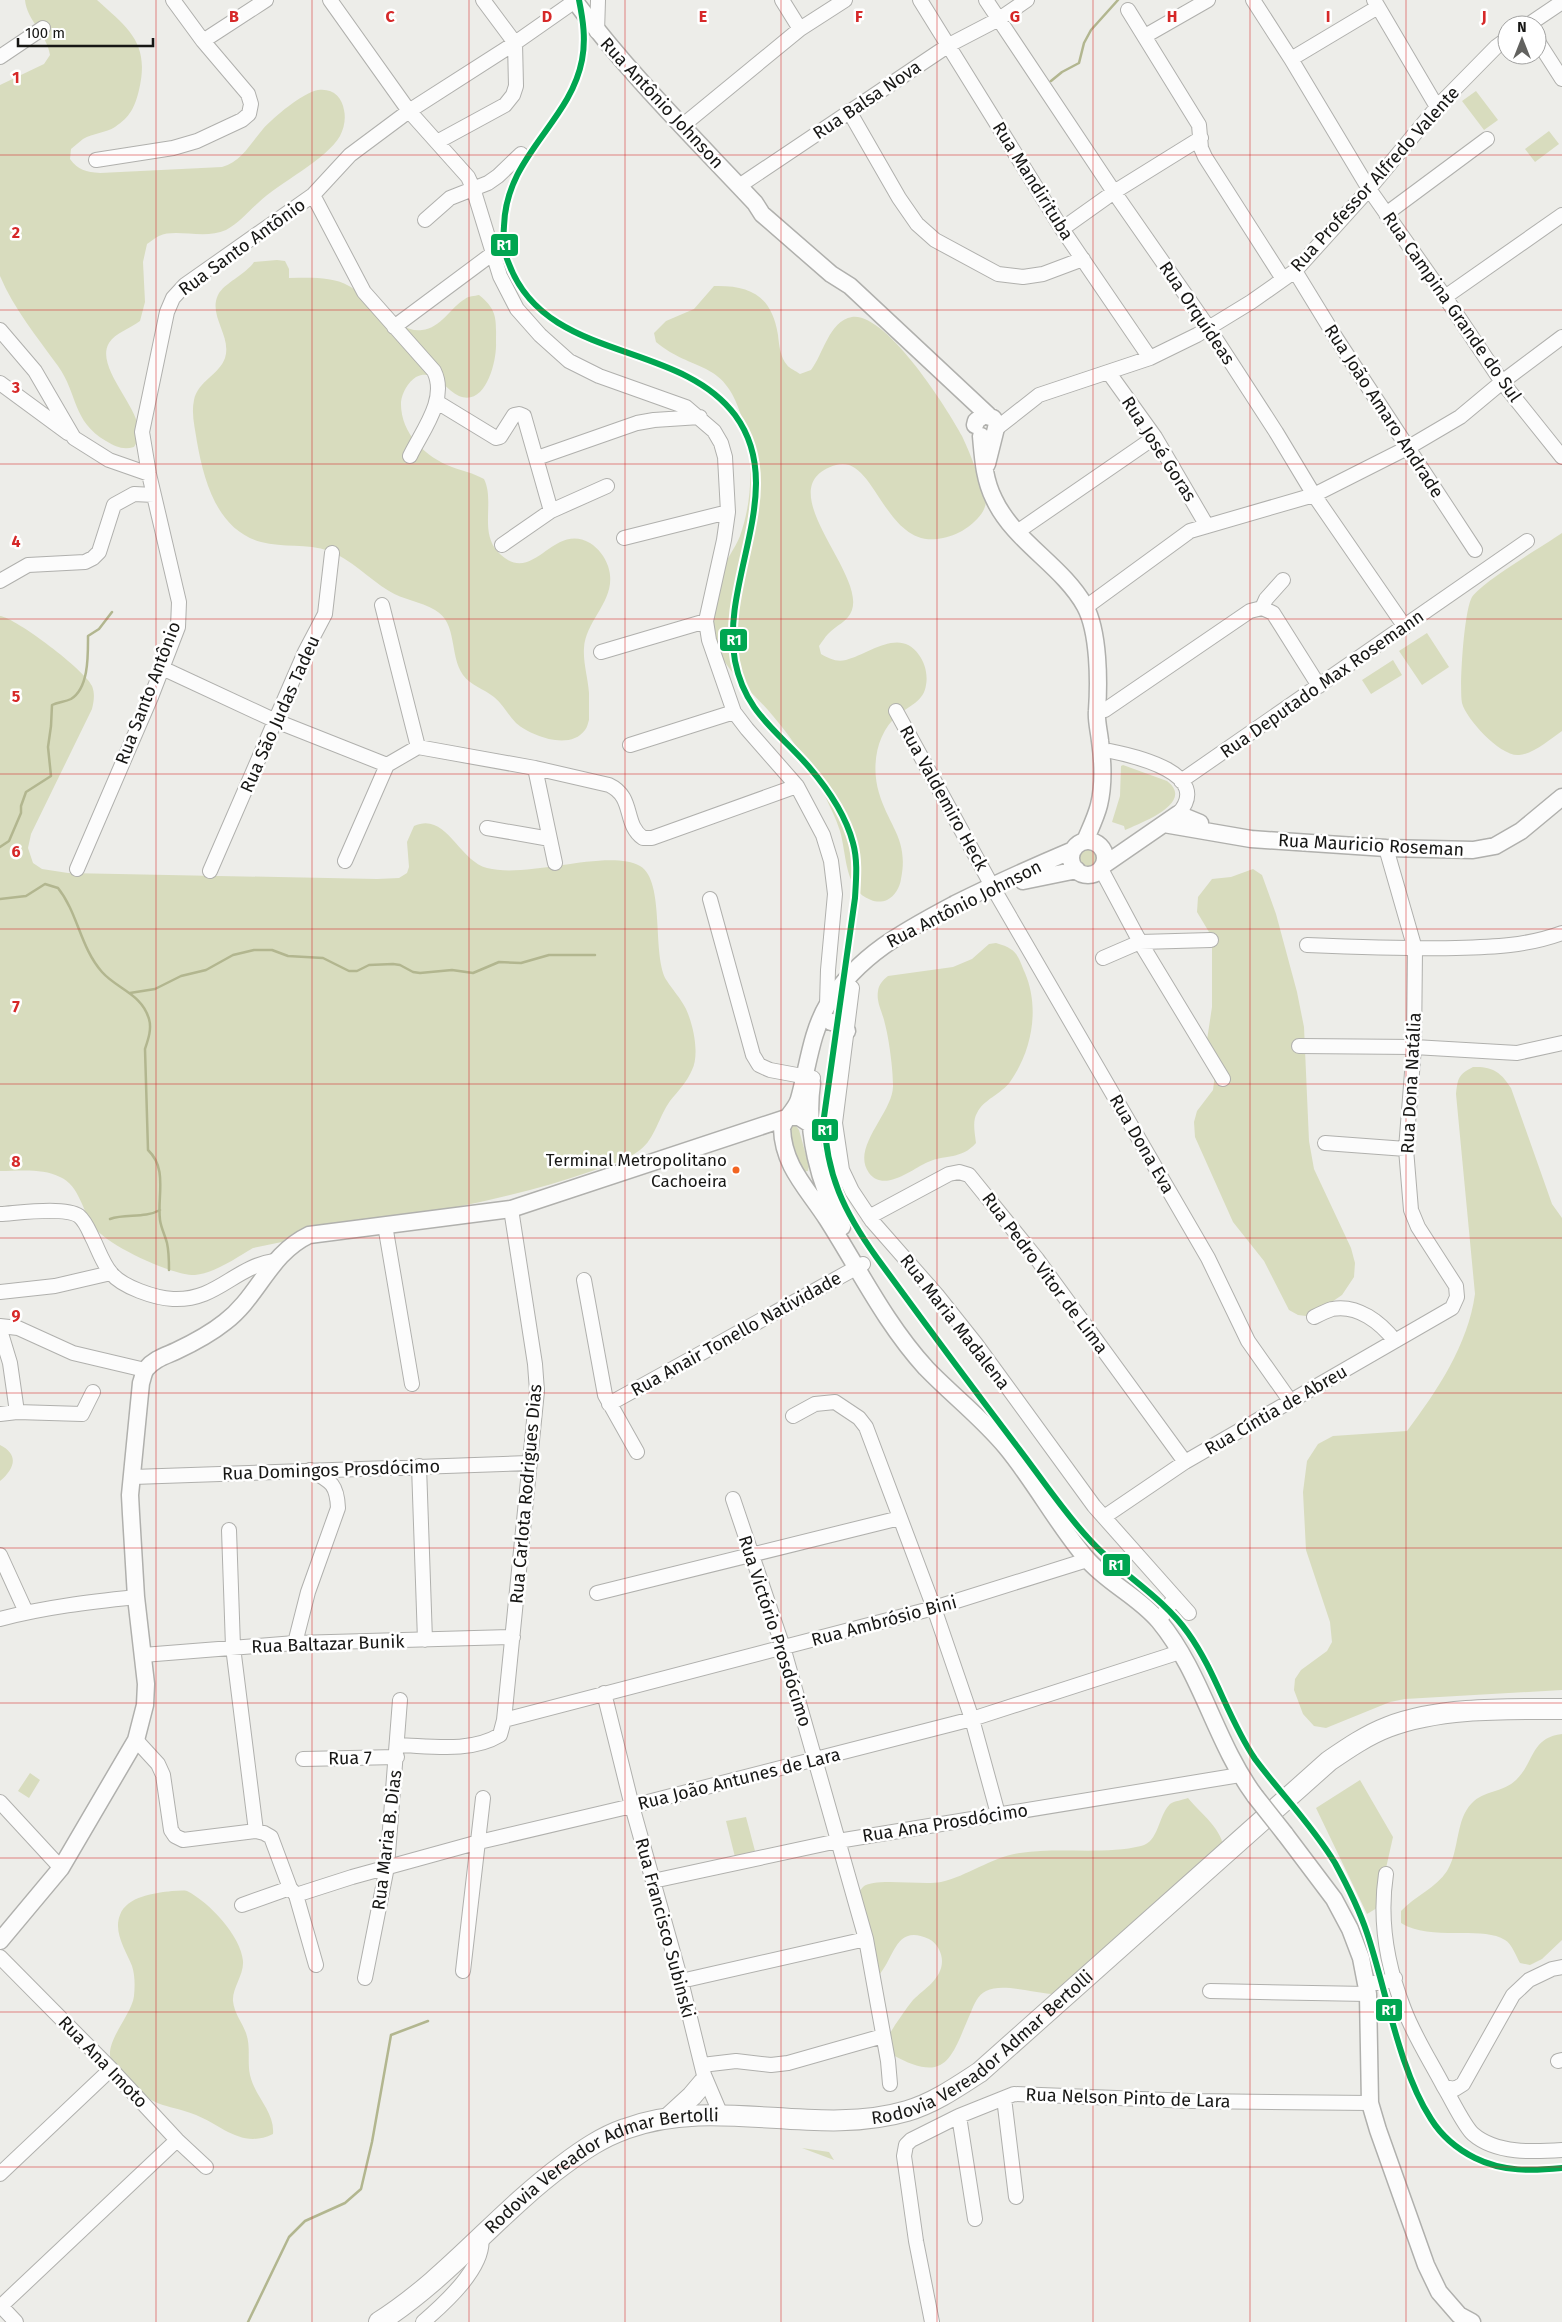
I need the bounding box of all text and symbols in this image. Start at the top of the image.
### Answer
text: B [229,7,239,26]
text: C [385,7,395,26]
text: D [542,7,552,26]
text: E [699,7,707,26]
text: F [855,7,863,26]
text: G [1010,7,1020,26]
text: H [1167,7,1177,26]
text: I [1326,7,1330,26]
text: J [1480,7,1487,26]
scale bar [18,15,152,47]
north arrow [1497,15,1547,65]
text: N [1517,19,1527,36]
text: 100 m [25,24,65,42]
street label: Rua Antônio Johnson [596,33,728,173]
street label: Rua Balsa Nova [809,56,925,144]
text: 1 [12,68,20,87]
street label: Rua Professor Alfredo Valente [1286,82,1464,276]
street label: Rua Mandirituba [988,118,1078,244]
street label: Rua Santo Antônio [174,194,310,300]
street label: Rua Campina Grande do Sul [1378,208,1526,406]
text: 2 [12,223,20,242]
line badge: R1 [490,233,519,257]
text: R1 [497,237,511,254]
street label: Rua Orquídeas [1154,257,1240,369]
street label: Rua João Amaro Andrade [1320,320,1448,502]
text: 3 [11,378,20,397]
street label: Rua José Goras [1117,392,1201,506]
text: 4 [11,532,21,551]
street label: Rua Deputado Max Rosemann [1216,605,1428,763]
street label: Rua Santo Antônio [111,618,185,768]
line badge: R1 [719,628,748,652]
street label: Rua São Judas Tadeu [235,632,325,796]
text: R1 [727,632,741,649]
text: 5 [12,687,21,706]
street label: Rua Valdemiro Heck [895,722,993,875]
street label: Rua Mauricio Roseman [1277,829,1465,861]
text: 6 [11,842,21,861]
street label: Rua Antônio Johnson [883,855,1045,953]
text: 7 [12,997,20,1016]
street label: Rua Dona Natália [1396,1012,1426,1154]
street label: Rua Dona Eva [1105,1091,1179,1197]
line badge: R1 [811,1118,839,1142]
text: R1 [818,1122,832,1139]
place label: Terminal Metropolitano Cachoeira [546,1150,727,1192]
text: 8 [11,1152,21,1171]
marker: Terminal Metropolitano Cachoeira [731,1165,741,1175]
street label: Rua Pedro Vitor de Lima [977,1188,1113,1358]
street label: Rua Maria Madalena [895,1250,1015,1394]
street label: Rua Anair Tonello Natividade [627,1267,845,1401]
text: 9 [12,1306,21,1325]
street label: Rua Cíntia de Abreu [1201,1360,1351,1460]
street label: Rua Carlota Rodrigues Dias [505,1383,547,1605]
street label: Rua Domingos Prosdócimo [222,1455,440,1485]
street label: Rua Victório Prosdócimo [734,1533,816,1729]
line badge: R1 [1102,1553,1131,1577]
text: R1 [1109,1557,1123,1574]
street label: Rua Ambrósio Bini [809,1591,959,1651]
street label: Rua Baltazar Bunik [251,1630,406,1658]
street label: Rua João Antunes de Lara [635,1743,843,1815]
street label: Rua 7 [328,1747,372,1769]
street label: Rua Maria B. Dias [367,1769,407,1911]
street label: Rua Ana Prosdócimo [860,1799,1030,1847]
street label: Rua Francisco Subinski [630,1835,700,2021]
street label: Rodovia Vereador Admar Bertolli [870,1965,1098,2129]
line badge: R1 [1375,1998,1403,2022]
text: R1 [1382,2002,1396,2019]
street label: Rua Ana Imoto [54,2011,152,2113]
street label: Rua Nelson Pinto de Lara [1025,2083,1231,2113]
street label: Rodovia Vereador Admar Bertolli [480,2104,719,2238]

